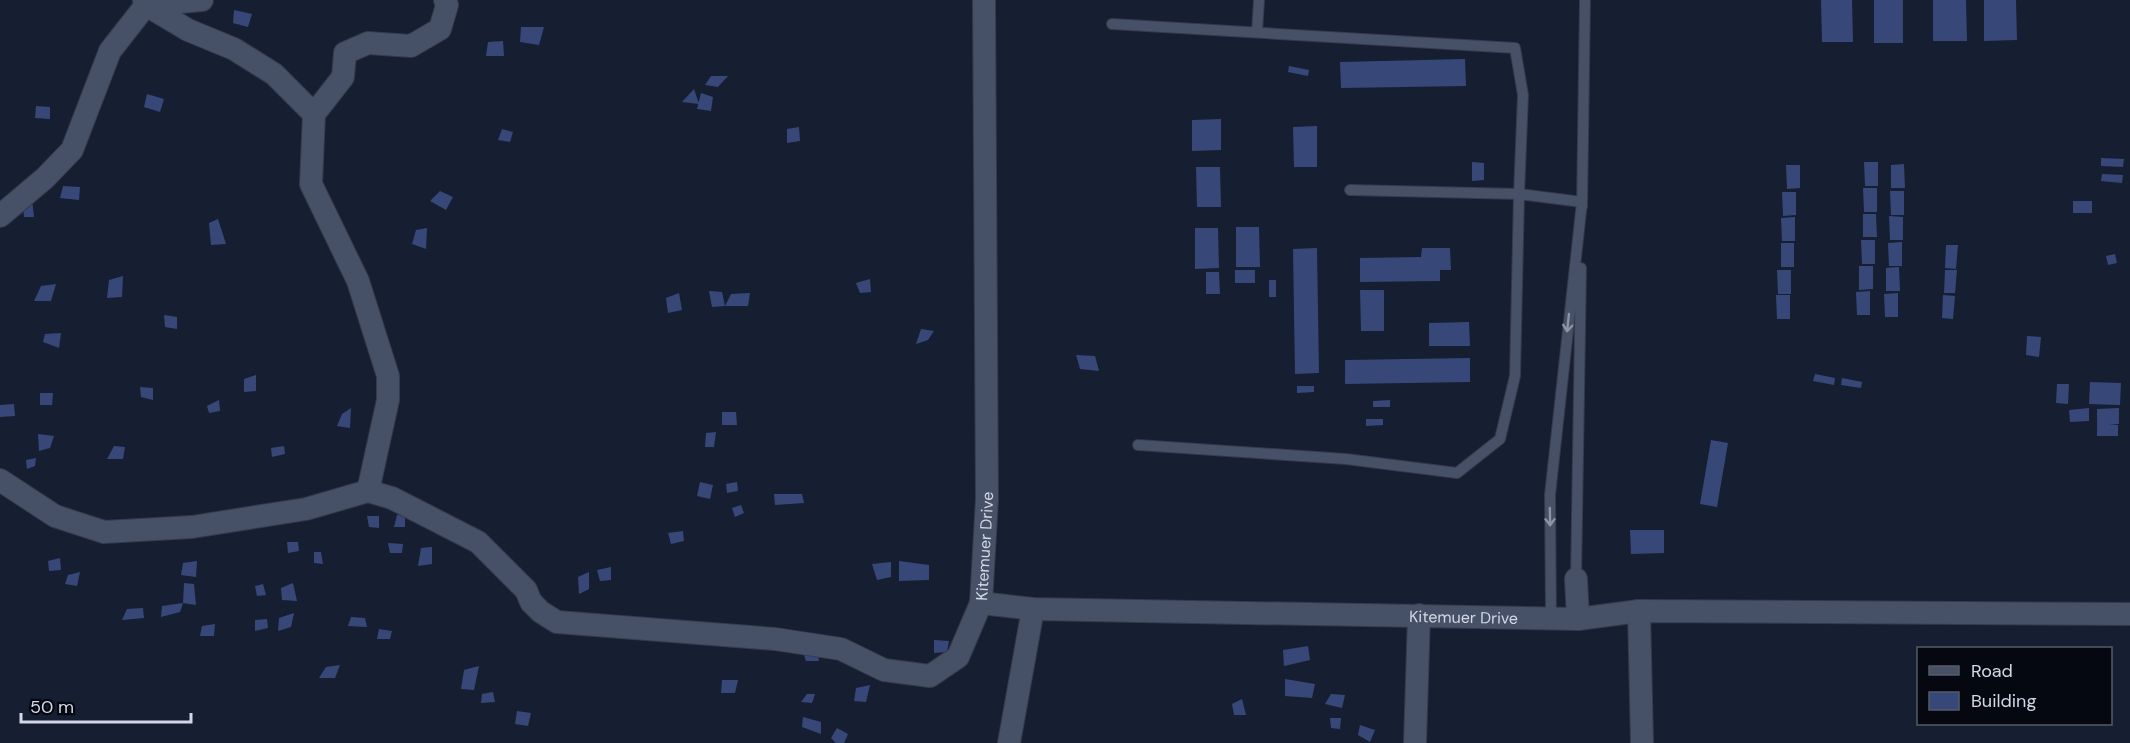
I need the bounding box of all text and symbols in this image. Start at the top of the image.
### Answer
one-way arrow [1563,313,1574,332]
street label: Kitemuer Drive [971,492,998,601]
one-way arrow [1544,506,1556,526]
street label: Kitemuer Drive [1409,606,1518,629]
legend [1917,647,2112,725]
text: Road [1971,659,2013,683]
scale bar [21,686,190,724]
text: Building [1971,689,2036,713]
text: 50 m [30,695,74,719]

